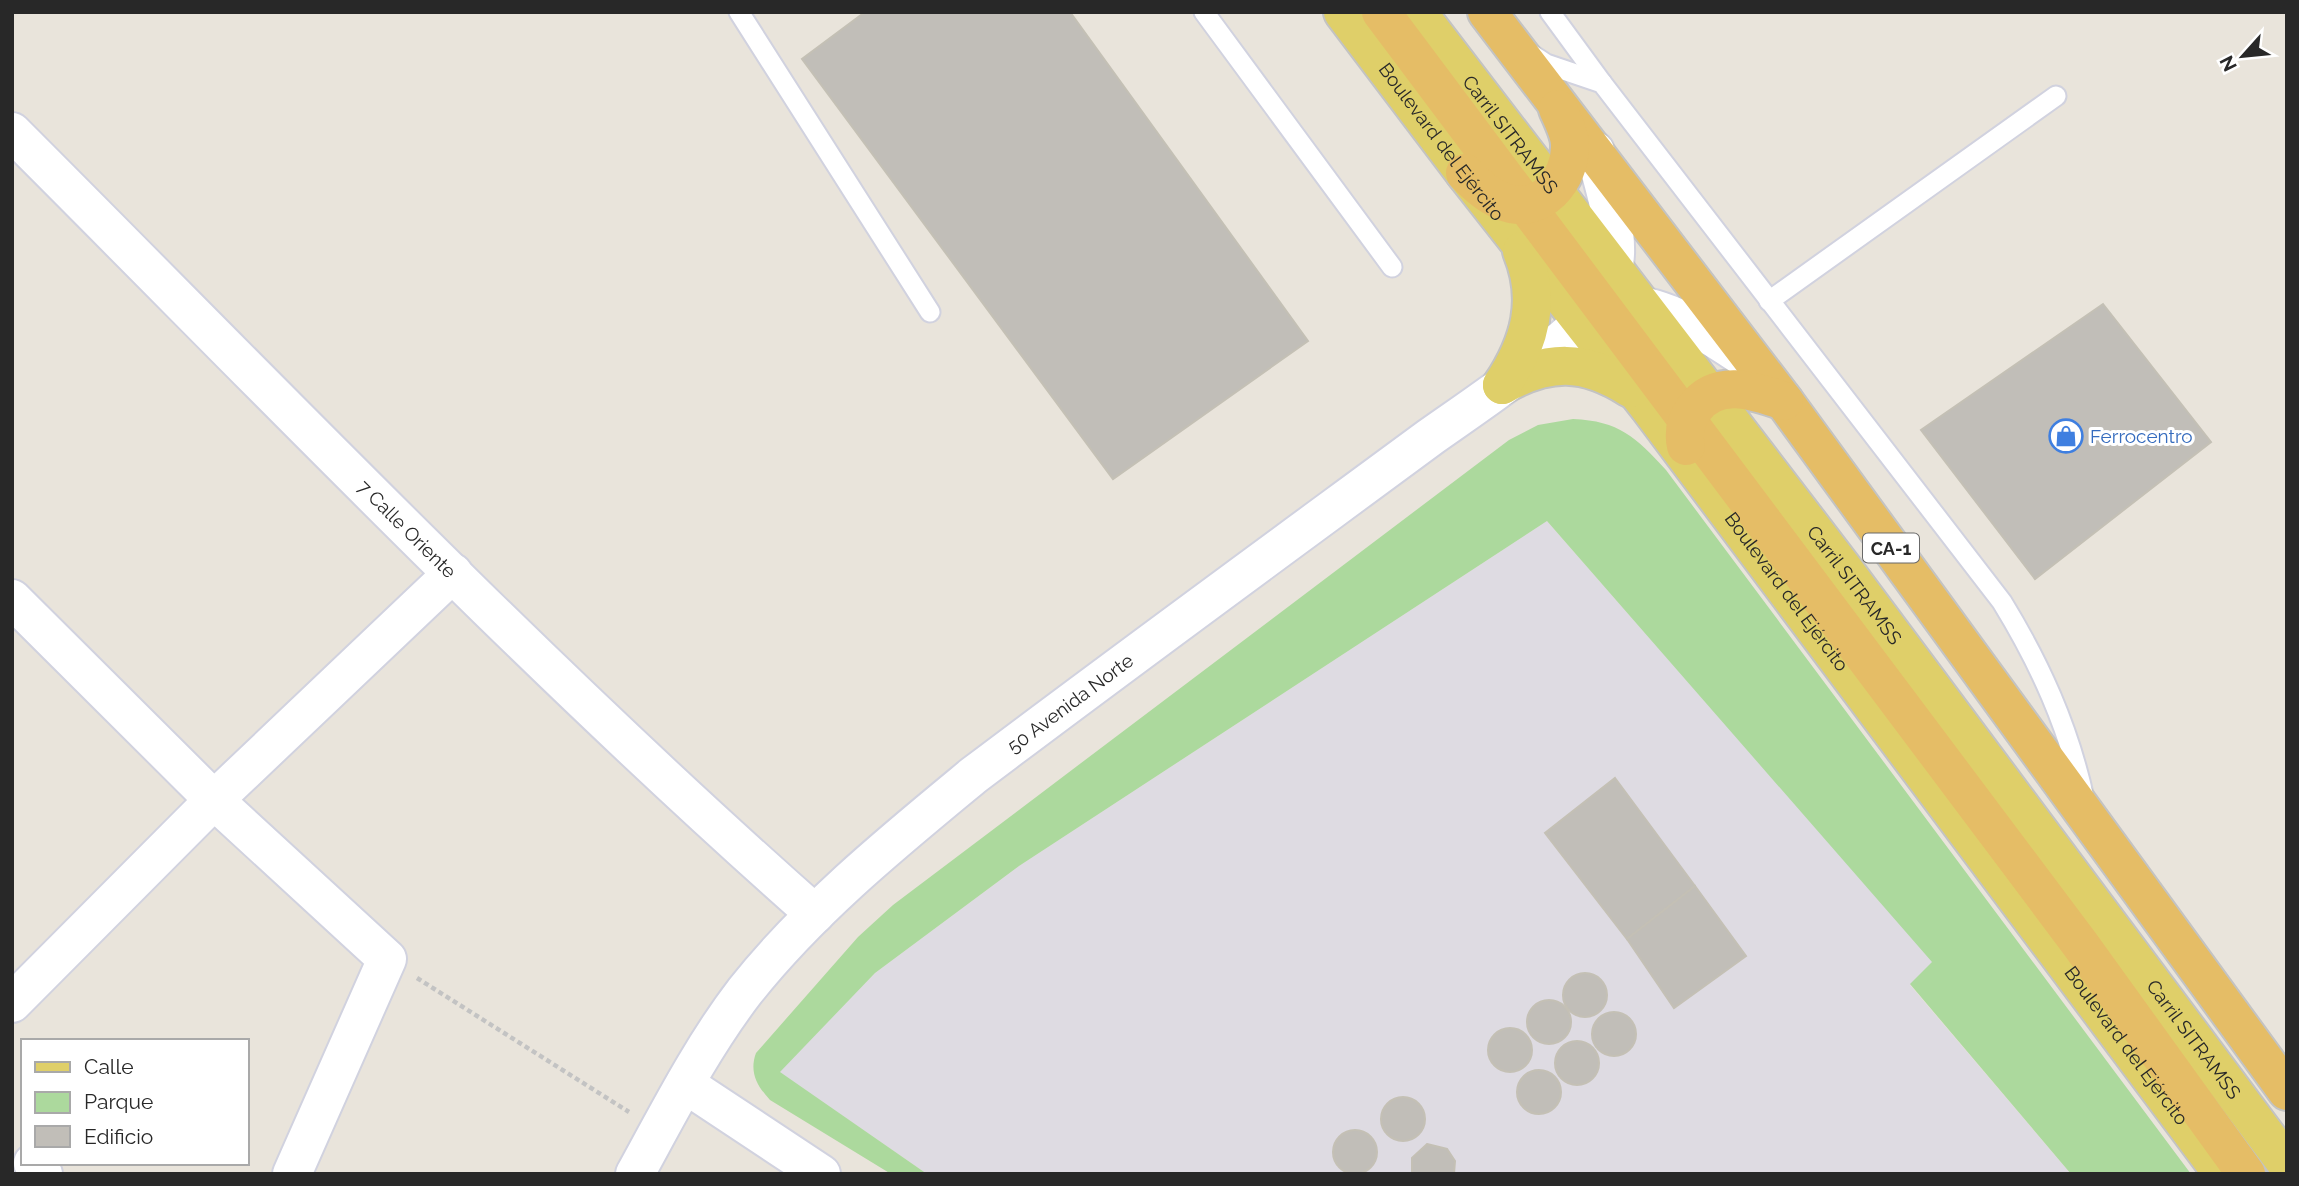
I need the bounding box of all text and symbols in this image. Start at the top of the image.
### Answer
north arrow [2208,21,2278,91]
text: N [2215,52,2241,75]
street label: Boulevard del Ejército [1375,59,1509,225]
street label: Carril SITRAMSS [1458,71,1563,198]
shop icon: Ferrocentro [2047,417,2085,455]
place label: Ferrocentro [2090,425,2193,447]
street label: 7 Calle Oriente [353,476,461,582]
street label: Boulevard del Ejército [1720,508,1854,675]
street label: Carril SITRAMSS [1803,521,1907,649]
road number: CA-1 [1863,534,1919,562]
street label: 50 Avenida Norte [1003,649,1137,757]
street label: Boulevard del Ejército [2060,962,2193,1129]
street label: Carril SITRAMSS [2142,975,2246,1103]
legend [21,1039,248,1165]
text: Calle [84,1054,134,1079]
text: Parque [84,1089,153,1114]
text: Edificio [84,1124,153,1149]

